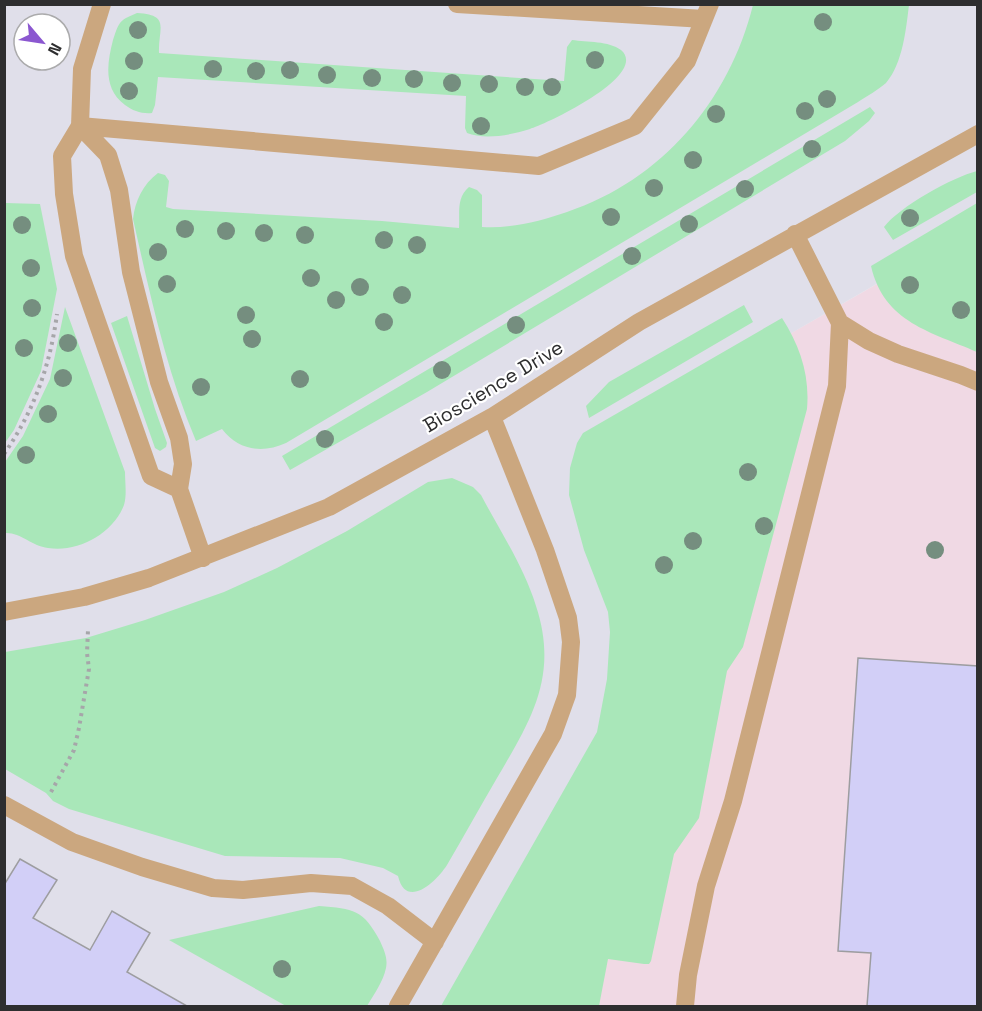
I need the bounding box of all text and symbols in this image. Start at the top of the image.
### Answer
north arrow [12,12,72,72]
text: N [43,39,66,59]
street label: Bioscience Drive [418,334,568,438]

